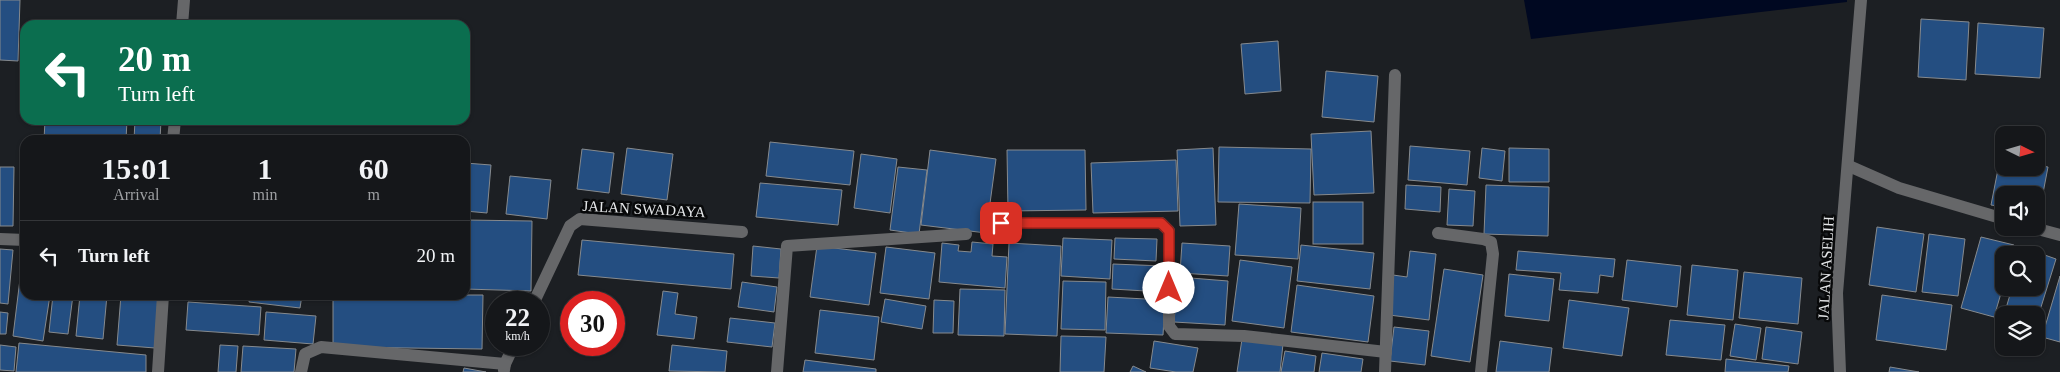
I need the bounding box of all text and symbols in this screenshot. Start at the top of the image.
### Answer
icon: left [35,40,100,105]
text: 20 m [118,40,191,79]
text: Turn left [118,81,195,106]
north arrow [1995,126,2045,176]
map controls [1995,126,2045,356]
text: 15:01 [101,152,171,185]
text: 1 [257,152,272,185]
text: 60 [359,152,389,185]
text: Arrival [113,186,159,203]
text: min [253,186,277,203]
text: m [367,186,380,203]
button: sound [1995,186,2045,236]
street label: JALAN SWADAYA [582,198,706,220]
pin [980,202,1022,244]
icon: arrive [987,209,1015,237]
street label: JALAN ASELIH [1815,216,1837,320]
icon: left [35,242,63,270]
text: Turn left [78,245,150,266]
text: 20 m [416,245,455,266]
button: search [1995,246,2045,296]
position arrow [1142,261,1194,313]
speed limit sign: 30 [560,291,625,356]
text: 22 [505,304,530,331]
button: layers [1995,306,2045,356]
text: km/h [505,329,530,343]

